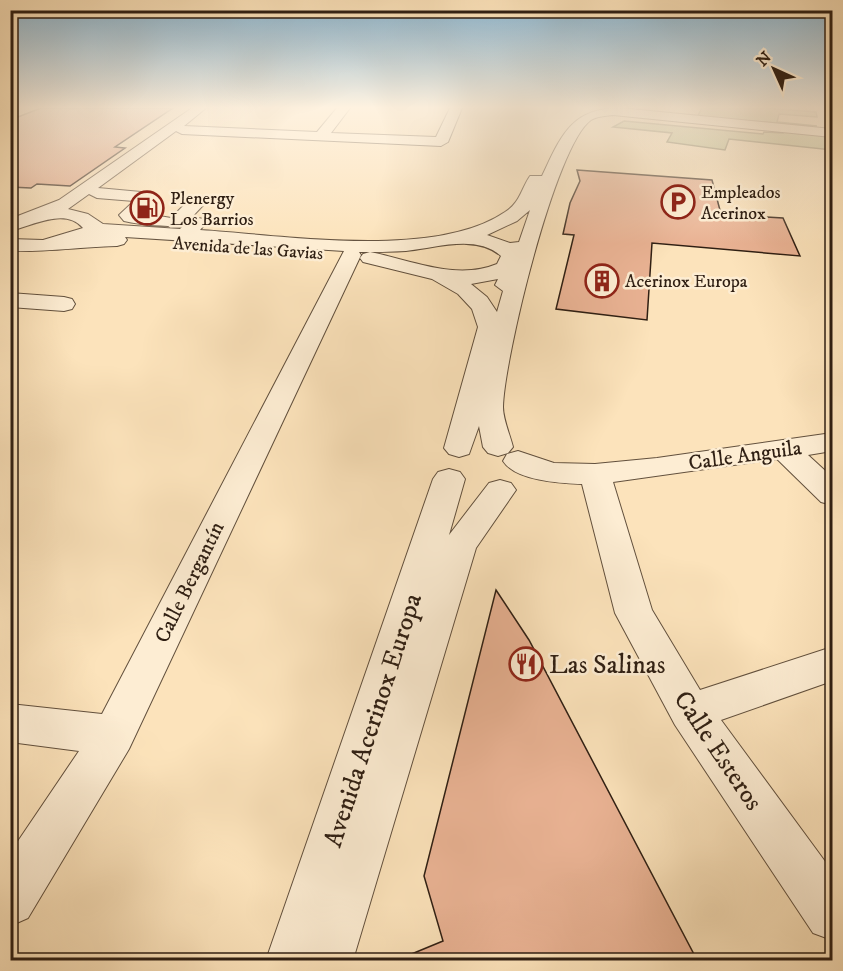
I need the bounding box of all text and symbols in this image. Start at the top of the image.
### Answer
north arrow [744,39,804,99]
text: N [752,47,776,71]
place label: Empleados Acerinox [701,182,780,225]
parking icon: Empleados Acerinox [660,184,696,220]
place label: Plenergy Los Barrios [170,188,253,231]
fuel station icon: Plenergy Los Barrios [129,190,165,226]
street label: Avenida de las Gavias [172,233,324,265]
building icon: Acerinox Europa [584,263,620,299]
place label: Acerinox Europa [625,271,748,293]
street label: Calle Anguila [687,435,803,477]
street label: Calle Bergantín [149,518,230,647]
street label: Avenida Acerinox Europa [317,589,430,851]
restaurant icon: Las Salinas [508,646,544,682]
place label: Las Salinas [549,649,666,682]
street label: Calle Esteros [666,685,770,817]

